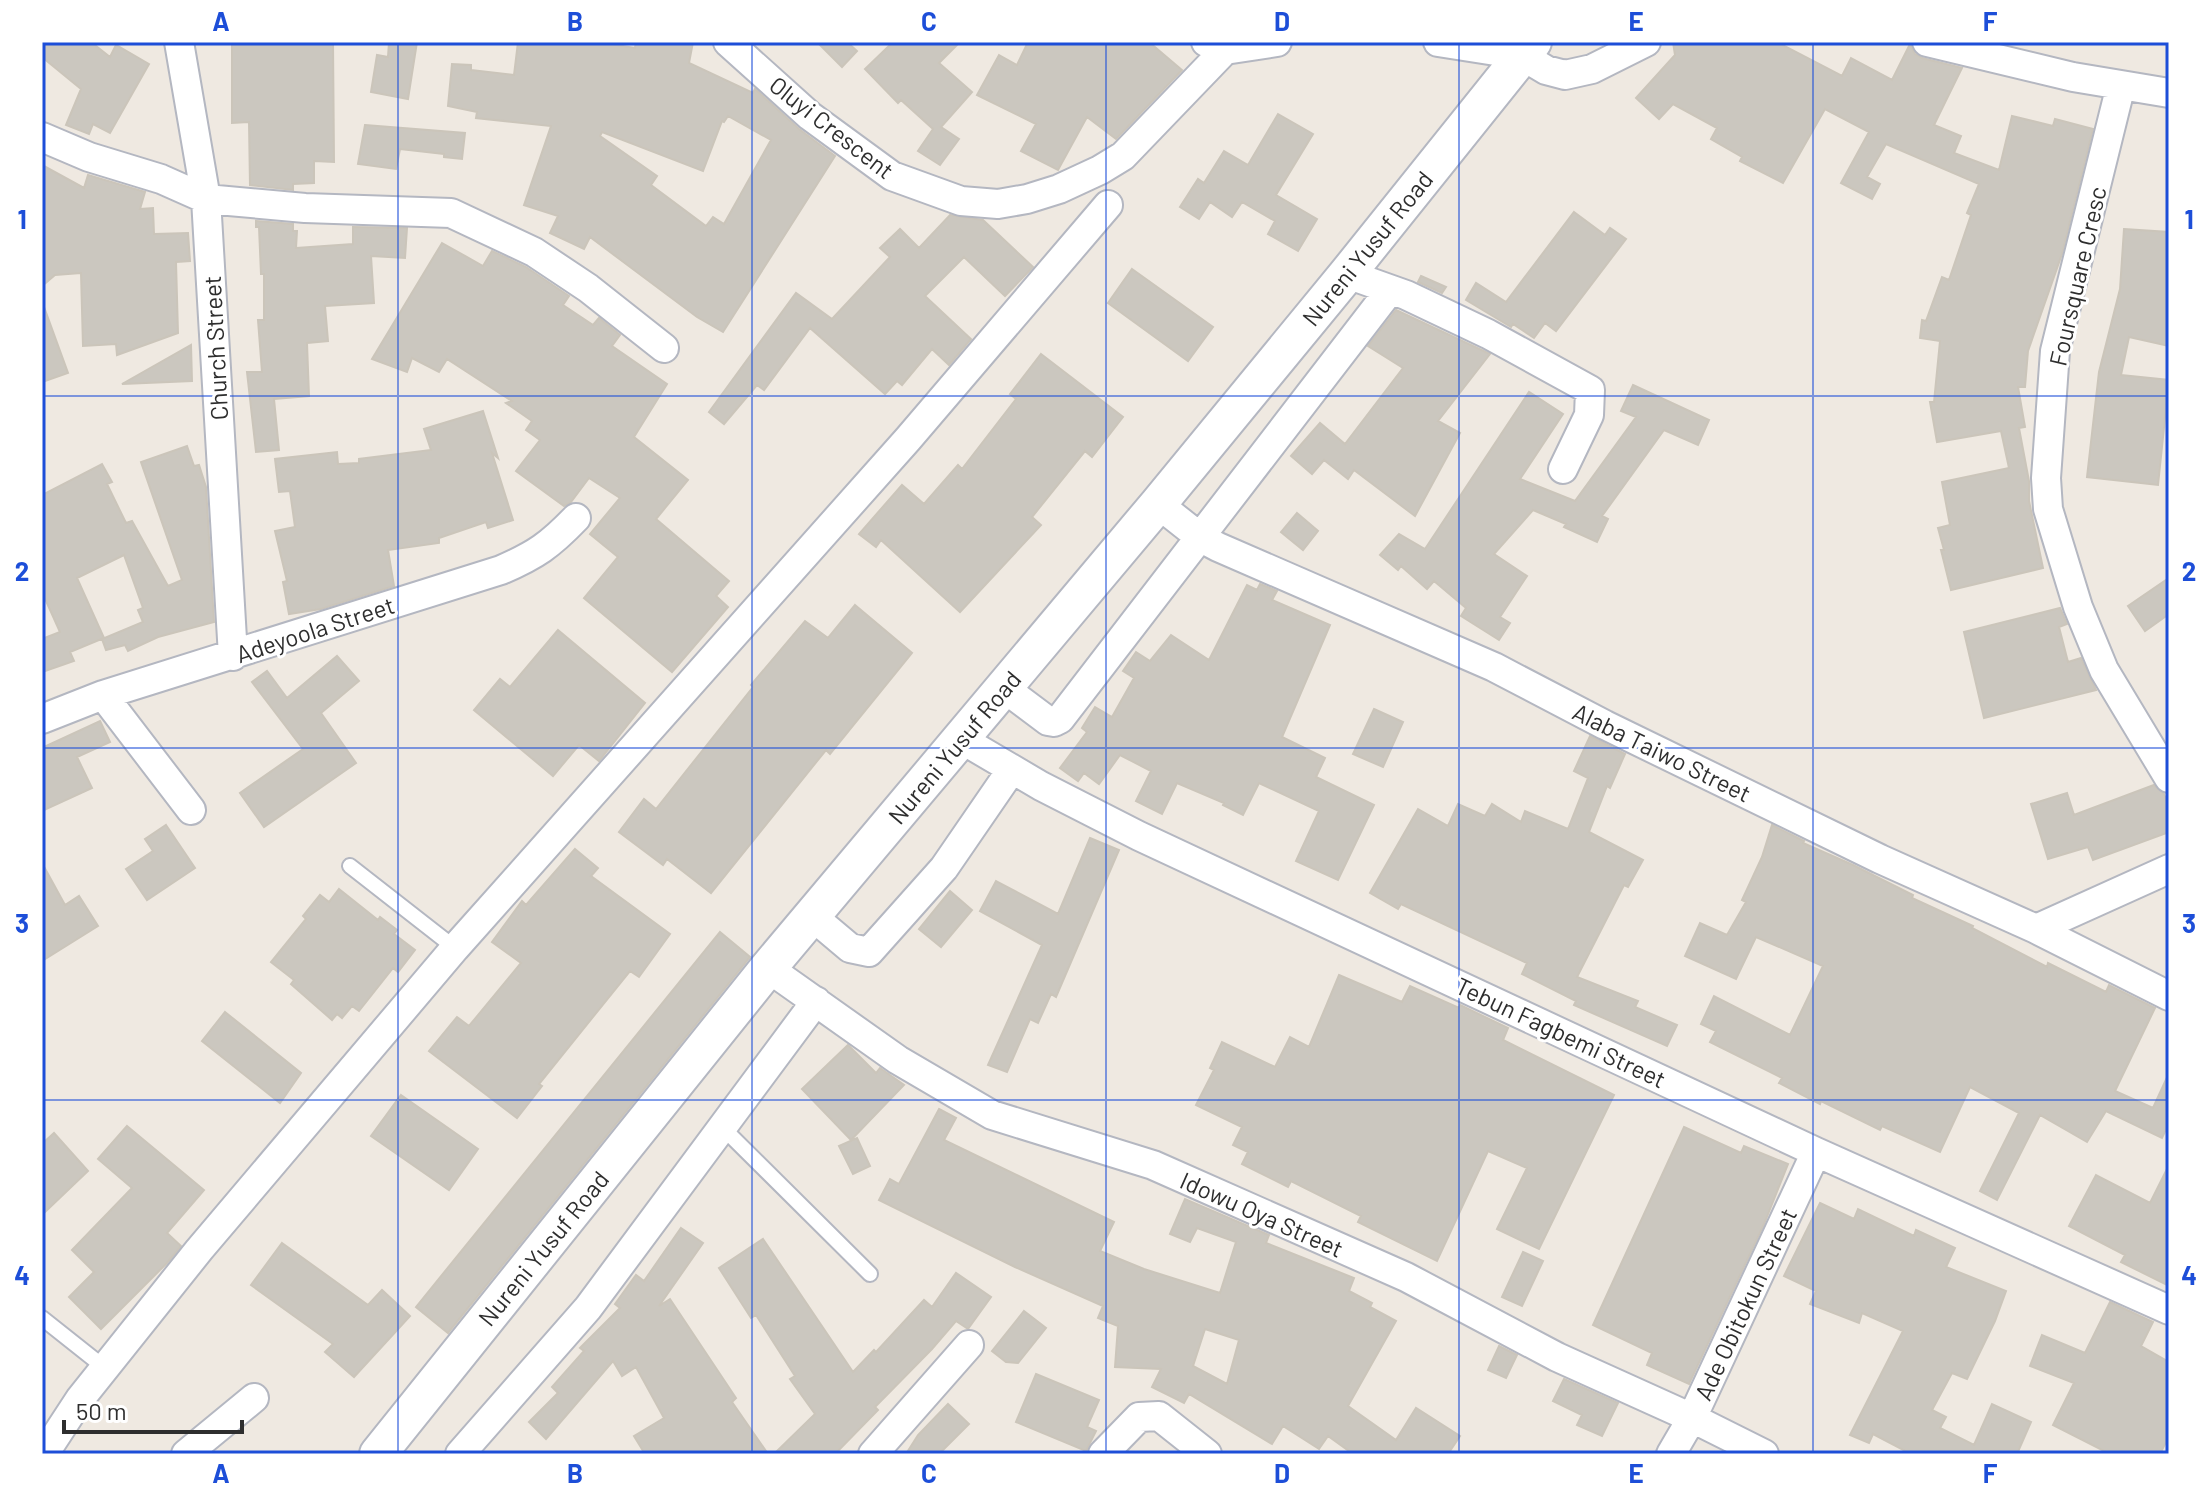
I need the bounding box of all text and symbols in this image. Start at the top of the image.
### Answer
text: A [212,5,230,36]
text: B [567,5,583,36]
text: C [921,5,937,36]
text: D [1274,5,1290,36]
text: E [1628,5,1644,36]
text: F [1983,5,1998,36]
street label: Oluyi Crescent [764,70,900,184]
street label: Nureni Yusuf Road [1296,165,1438,331]
street label: Foursquare Cresc [2042,183,2112,369]
text: 1 [17,203,27,234]
text: 1 [2184,203,2194,234]
street label: Church Street [197,275,233,421]
text: 2 [15,555,29,586]
text: 2 [2182,555,2196,586]
street label: Adeyoola Street [232,590,398,668]
street label: Nureni Yusuf Road [882,665,1026,829]
street label: Alaba Taiwo Street [1568,696,1756,808]
text: 3 [15,907,29,938]
text: 3 [2182,907,2196,938]
street label: Tebun Fagbemi Street [1451,971,1671,1093]
street label: Nureni Yusuf Road [472,1165,614,1331]
street label: Idowu Oya Street [1176,1165,1348,1263]
street label: Ade Obitokun Street [1688,1203,1802,1405]
text: 4 [14,1259,30,1290]
text: 4 [2181,1259,2197,1290]
scale bar [64,1384,242,1434]
text: 50 m [76,1396,127,1425]
text: A [212,1457,230,1488]
text: B [567,1457,583,1488]
text: C [921,1457,937,1488]
text: D [1274,1457,1290,1488]
text: E [1628,1457,1644,1488]
text: F [1983,1457,1998,1488]

